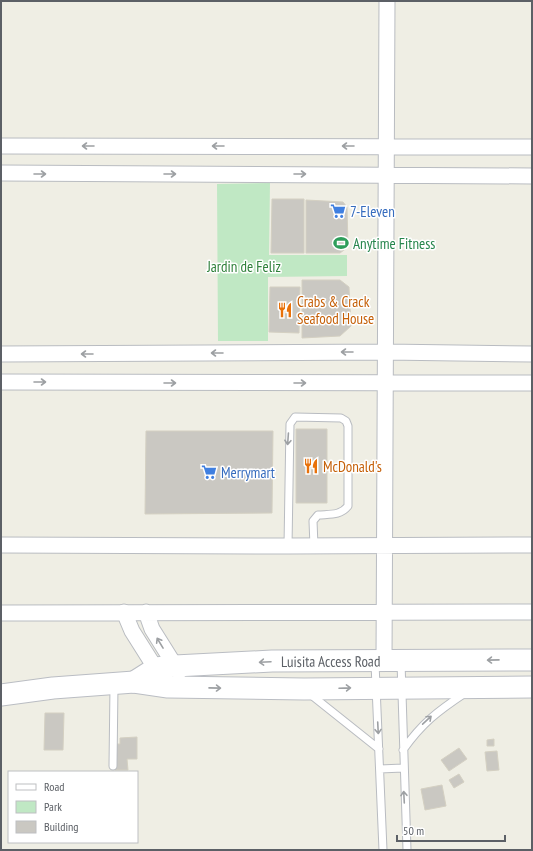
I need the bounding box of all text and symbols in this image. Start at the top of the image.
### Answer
one-way arrow [82,142,95,150]
one-way arrow [212,142,225,150]
one-way arrow [342,142,355,150]
one-way arrow [33,170,46,177]
one-way arrow [163,170,176,178]
one-way arrow [293,170,306,178]
supermarket icon: 7-Eleven [329,202,347,220]
place label: 7-Eleven [350,202,395,221]
sports icon: Anytime Fitness [332,234,350,252]
place label: Anytime Fitness [353,234,435,253]
park label: Jardin de Feliz [206,257,281,276]
place label: Crabs & Crack Seafood House [297,292,374,328]
restaurant icon: Crabs & Crack Seafood House [276,301,294,319]
one-way arrow [341,348,354,356]
one-way arrow [211,349,224,357]
one-way arrow [81,350,94,358]
one-way arrow [33,378,46,386]
one-way arrow [163,379,176,387]
one-way arrow [293,379,306,387]
one-way arrow [285,432,292,445]
restaurant icon: McDonald's [302,457,320,475]
place label: McDonald's [323,457,382,476]
supermarket icon: Merrymart [200,463,218,481]
place label: Merrymart [221,463,275,482]
one-way arrow [156,638,165,649]
street label: Luisita Access Road [281,651,380,670]
one-way arrow [487,656,500,664]
one-way arrow [259,658,272,665]
one-way arrow [208,684,221,692]
one-way arrow [338,684,351,692]
one-way arrow [422,716,432,725]
one-way arrow [374,721,381,734]
legend [8,771,138,843]
text: Road [44,779,64,794]
one-way arrow [401,791,408,804]
text: Park [44,799,62,814]
scale bar [397,817,505,843]
text: Building [44,819,79,834]
text: 50 m [403,823,424,838]

